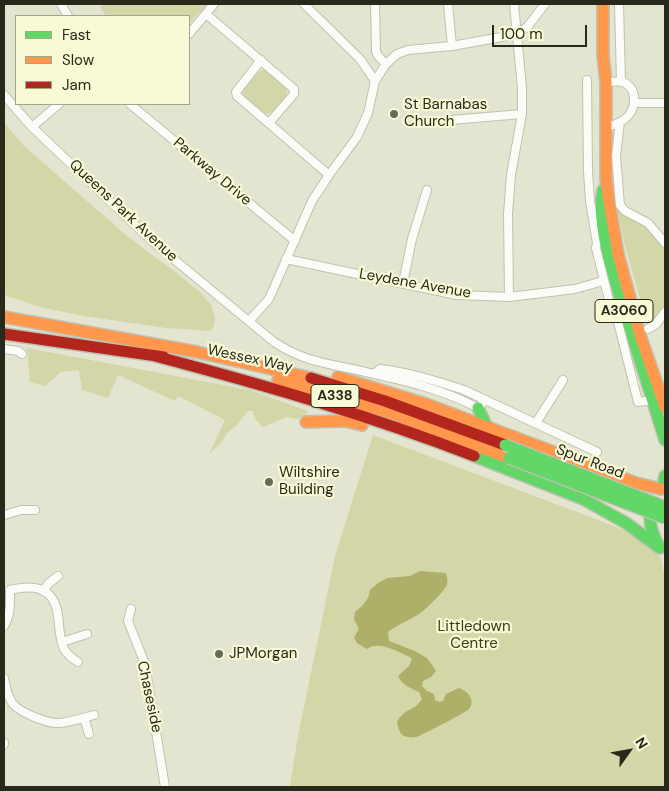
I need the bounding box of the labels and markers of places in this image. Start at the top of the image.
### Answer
place label: St Barnabas Church [404,96,487,131]
marker: St Barnabas Church [388,108,400,120]
place label: Wiltshire Building [279,464,340,499]
marker: Wiltshire Building [263,476,275,488]
place label: JPMorgan [229,645,297,663]
marker: JPMorgan [213,648,225,660]

